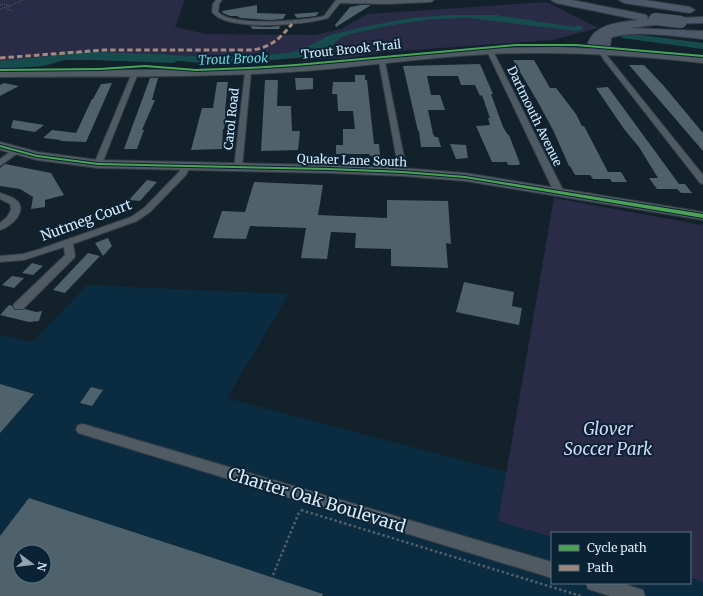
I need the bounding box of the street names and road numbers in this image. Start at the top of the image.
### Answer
street label: Trout Brook Trail [300,36,402,62]
street label: Dartmouth Avenue [504,64,566,168]
street label: Carol Road [220,87,242,151]
street label: Quaker Lane South [297,151,407,169]
street label: Nutmeg Court [38,195,134,245]
street label: Charter Oak Boulevard [225,462,409,538]

